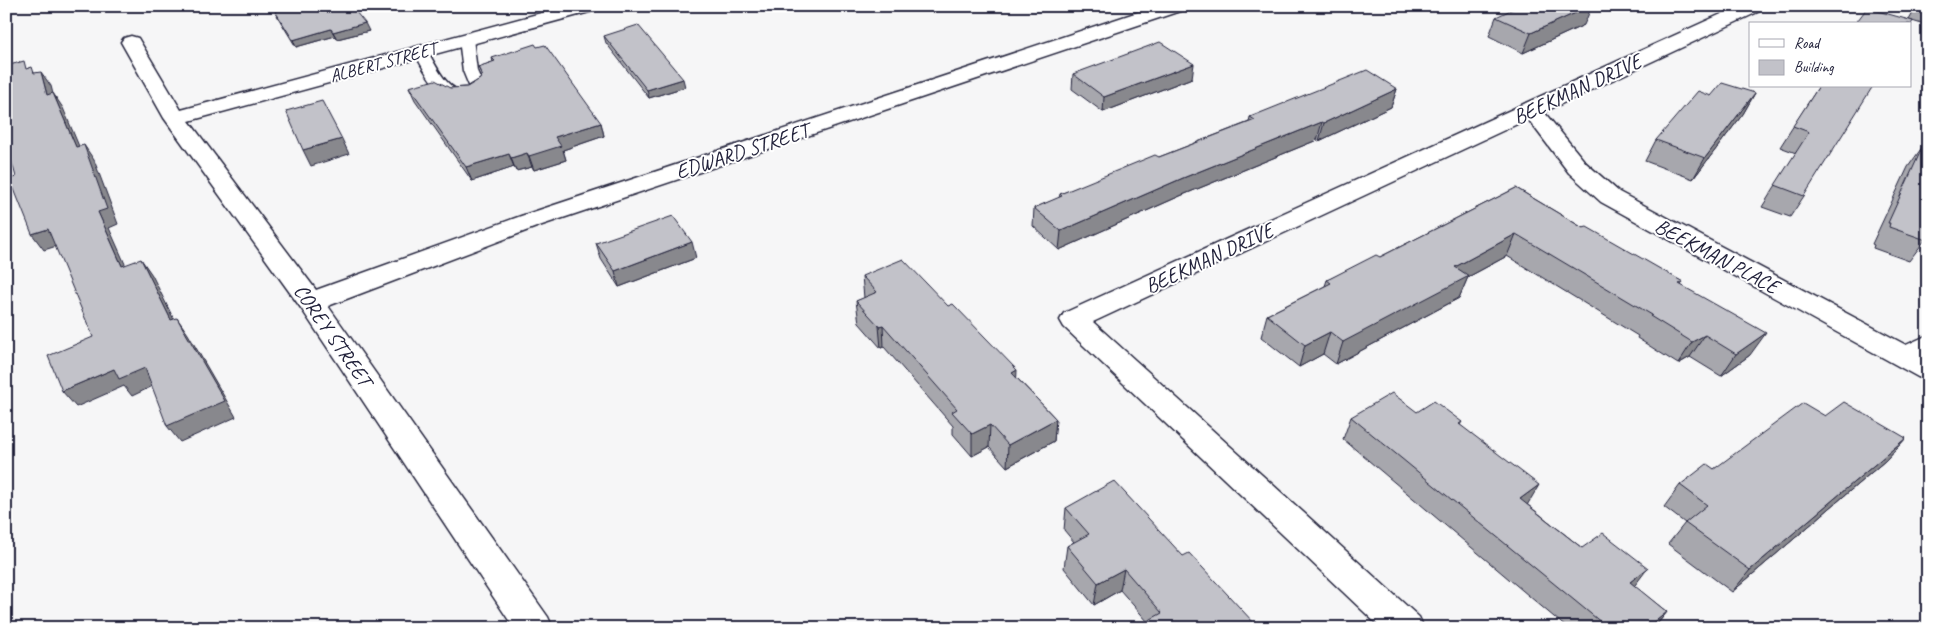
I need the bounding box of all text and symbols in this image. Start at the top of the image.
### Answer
legend [1749,22,1912,88]
text: Road [1794,34,1821,53]
street label: ALBERT STREET [327,36,443,87]
street label: BEEKMAN DRIVE [1509,47,1647,130]
text: Building [1794,58,1834,77]
street label: EDWARD STREET [672,116,817,185]
street label: BEEKMAN PLACE [1651,213,1785,301]
street label: BEEKMAN DRIVE [1141,216,1279,299]
street label: COREY STREET [288,279,380,395]

